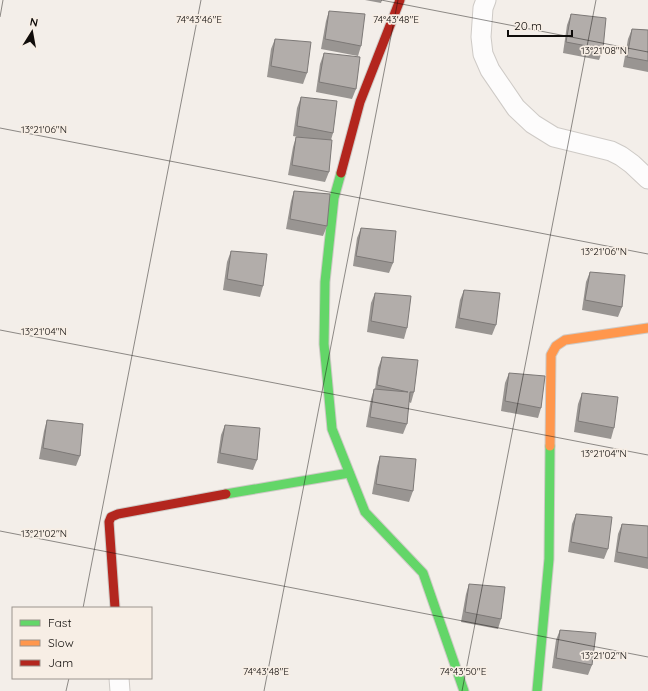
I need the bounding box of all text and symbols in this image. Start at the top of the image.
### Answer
north arrow [12,12,52,52]
scale bar [508,12,572,38]
text: 74°43'46"E [176,13,222,26]
text: 74°43'48"E [373,13,419,26]
text: N [29,15,39,30]
text: 20 m [514,18,542,33]
text: 13°21'08"N [581,44,627,57]
text: 13°21'06"N [21,123,67,136]
text: 13°21'06"N [581,245,627,258]
text: 13°21'04"N [21,325,67,338]
text: 13°21'04"N [581,447,627,460]
text: 13°21'02"N [21,527,67,540]
legend [12,607,152,679]
text: Fast [48,615,72,630]
text: Slow [48,635,74,650]
text: 13°21'02"N [581,649,627,662]
text: Jam [48,655,73,670]
text: 74°43'48"E [243,665,289,678]
text: 74°43'50"E [440,665,487,678]

